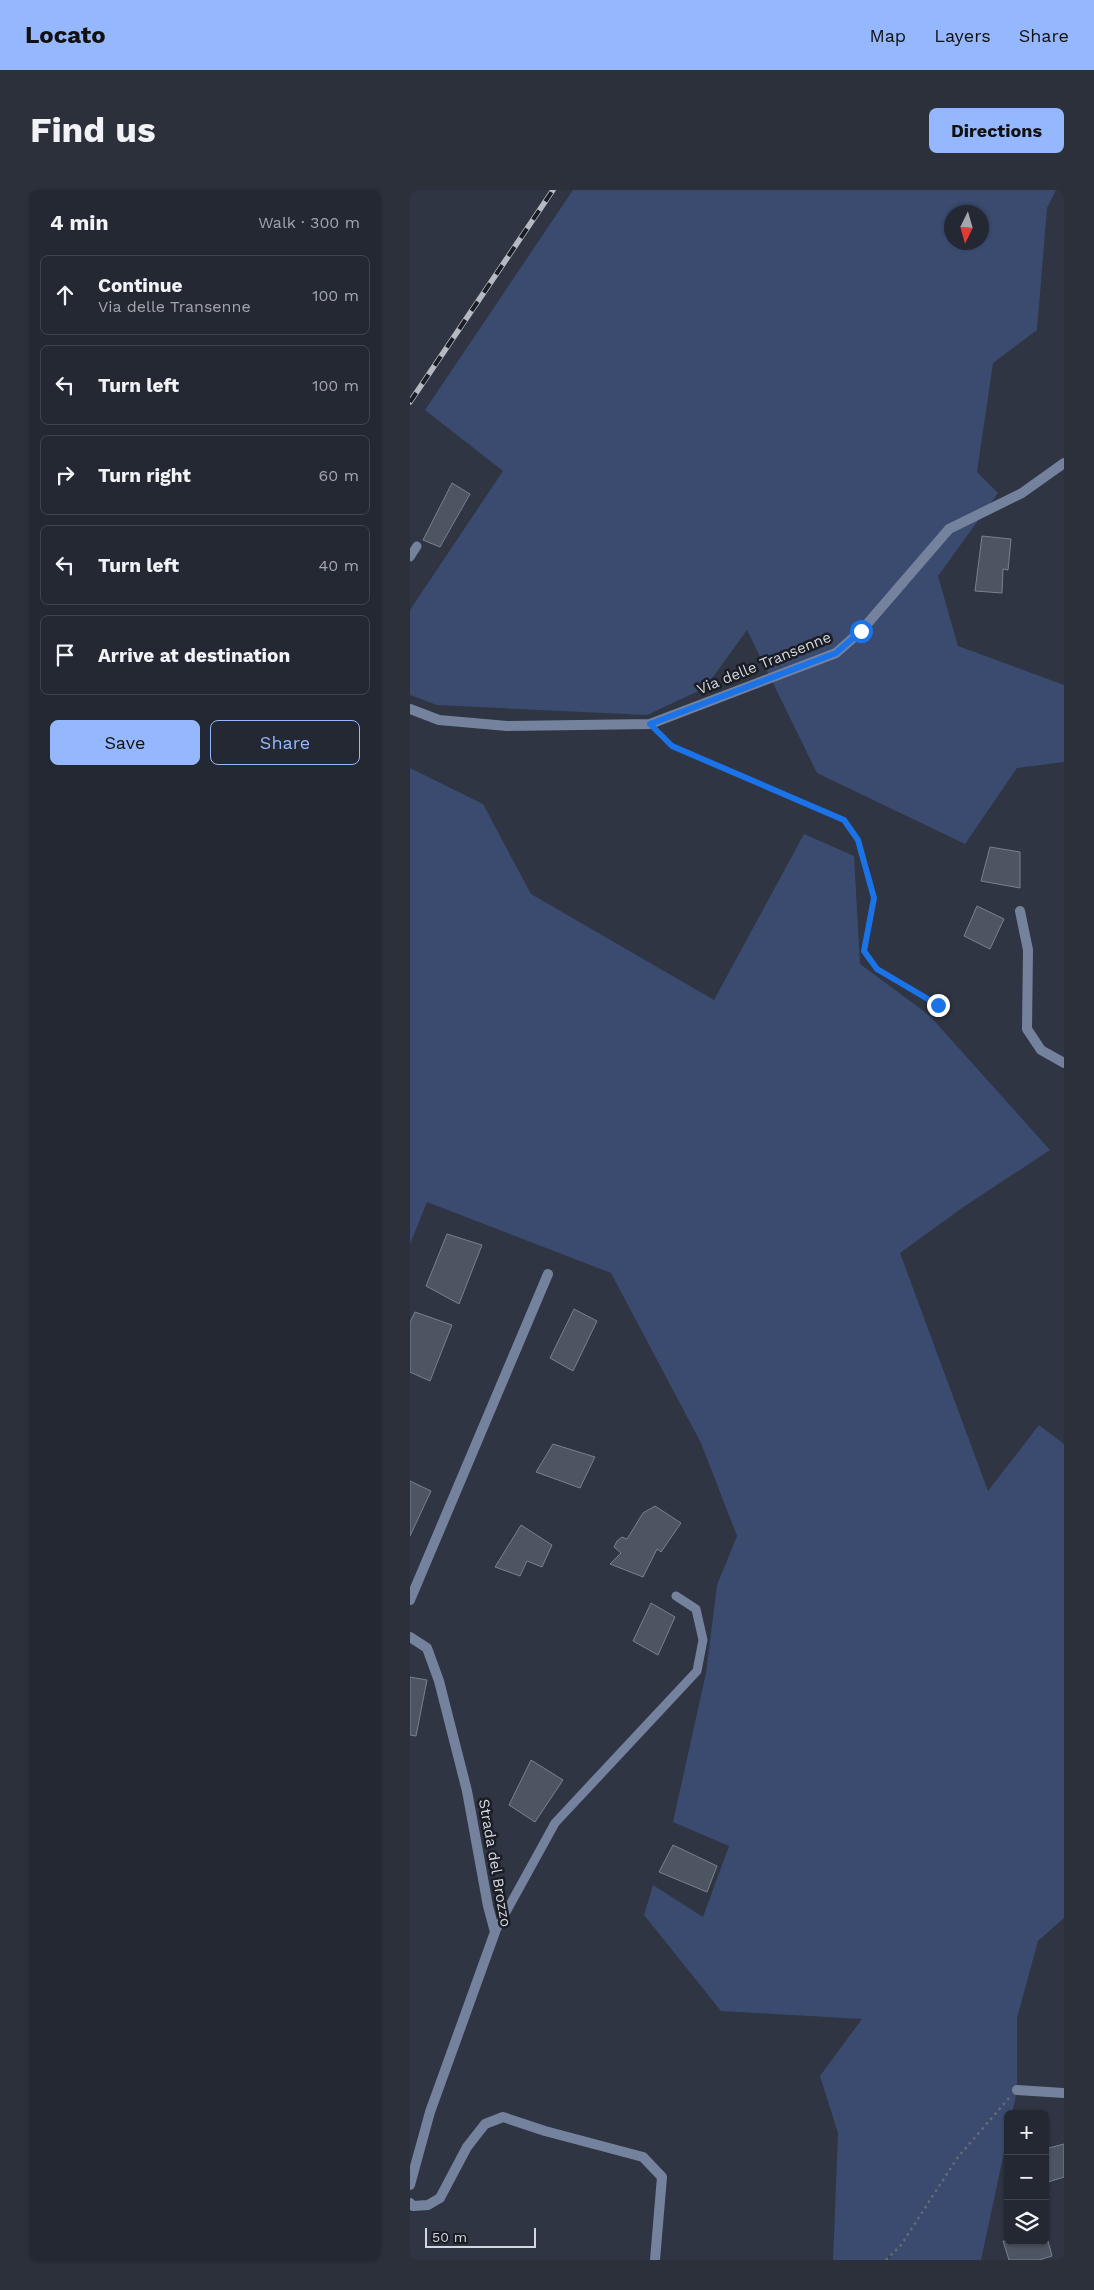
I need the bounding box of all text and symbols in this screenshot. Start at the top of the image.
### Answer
text: Locato [25,21,106,49]
text: Map [869,25,906,46]
text: Layers [934,25,991,46]
text: Share [1019,25,1069,46]
button: Directions [929,108,1064,153]
text: Find us [30,109,156,151]
north arrow [944,205,989,250]
text: 4 min [50,210,108,235]
text: Walk · 300 m [258,213,360,232]
text: Continue [98,274,182,297]
icon: ahead [51,281,79,309]
text: 100 m [312,286,359,305]
text: Via delle Transenne [98,297,251,316]
icon: left [51,371,79,399]
text: Turn left [98,374,179,397]
text: 100 m [312,376,359,395]
icon: right [51,461,79,489]
text: Turn right [98,464,191,487]
text: 60 m [319,466,359,485]
icon: left [51,551,79,579]
text: Turn left [98,554,179,577]
text: 40 m [319,556,359,575]
route start [850,620,873,643]
street label: Via delle Transenne [694,628,834,698]
icon: arrive [51,641,79,669]
text: Arrive at destination [98,644,290,667]
button: Save [50,720,200,765]
button: Share [210,720,360,765]
route end [927,994,950,1017]
street label: Strada del Brozzo [475,1798,515,1928]
map controls [1004,2110,1049,2245]
button: + [1004,2110,1049,2155]
button: − [1004,2155,1049,2200]
button: layers [1004,2200,1049,2245]
scale bar [425,2225,536,2248]
text: 50 m [432,2229,467,2245]

